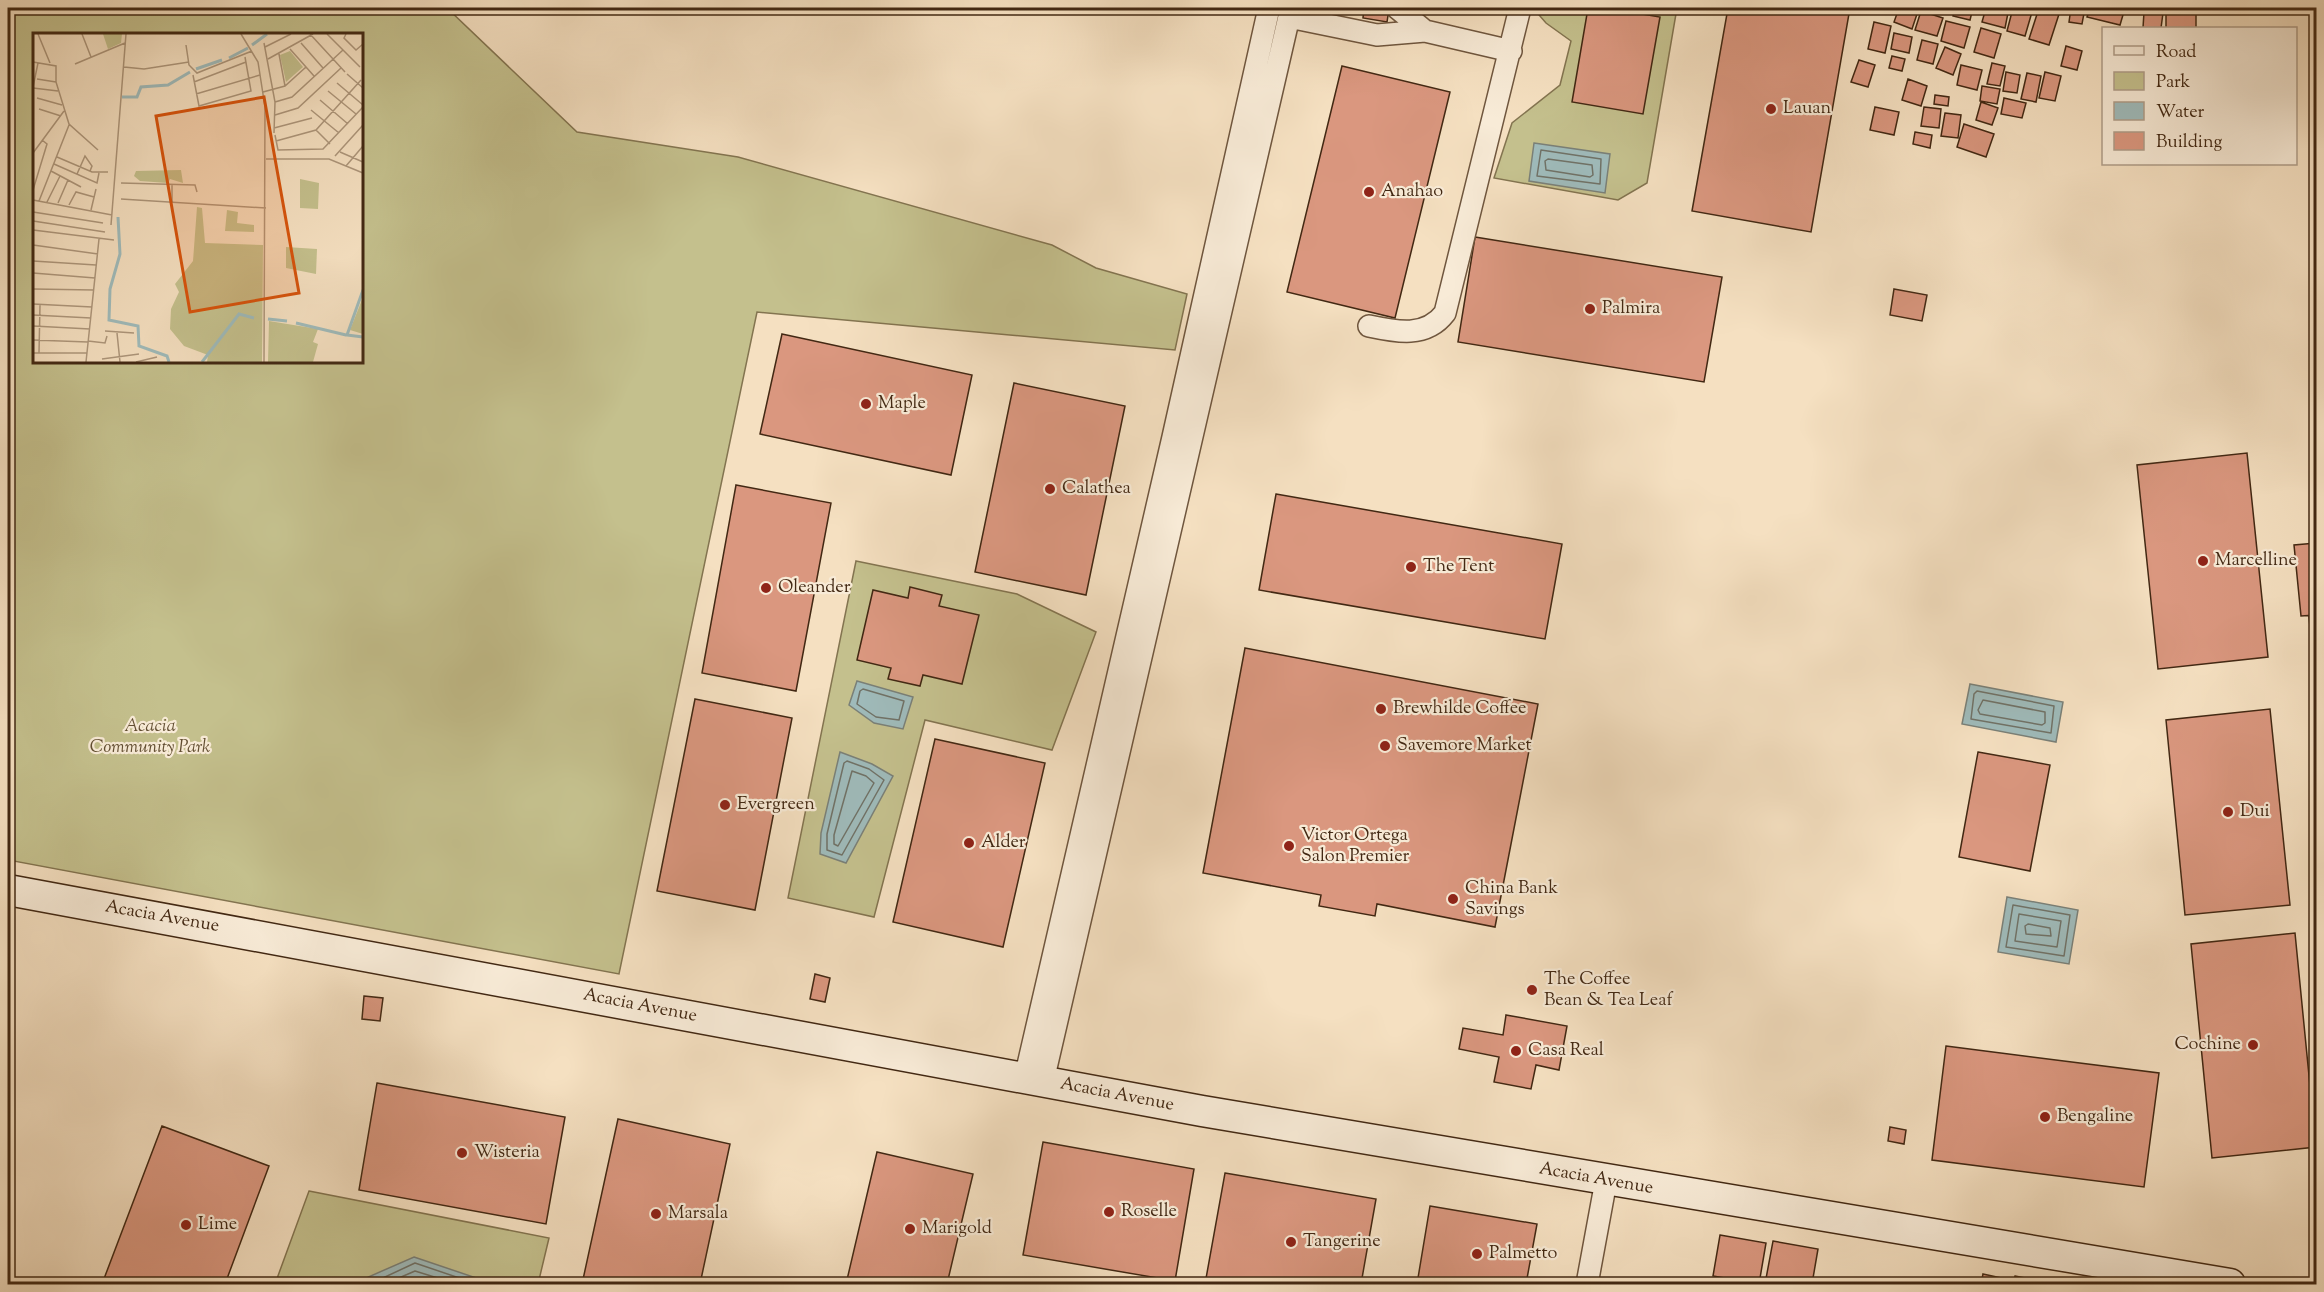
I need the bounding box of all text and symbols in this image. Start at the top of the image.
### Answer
legend [2102,27,2297,165]
inset map [33,33,363,363]
text: Road [2156,40,2196,66]
text: Park [2156,70,2191,96]
place label: Lauan [1783,96,1832,122]
text: Water [2156,100,2205,126]
marker: Lauan [1764,102,1778,116]
text: Building [2156,130,2222,156]
place label: Anahao [1381,179,1443,205]
marker: Anahao [1362,185,1376,199]
place label: Palmira [1602,296,1660,322]
marker: Palmira [1583,302,1597,316]
place label: Maple [878,391,926,417]
marker: Maple [859,397,873,411]
place label: Calathea [1062,476,1131,502]
marker: Calathea [1043,482,1057,496]
place label: Marcelline [2215,548,2297,574]
place label: The Tent [1423,554,1494,580]
marker: Marcelline [2196,554,2210,568]
marker: The Tent [1404,560,1418,574]
place label: Oleander [778,575,851,601]
marker: Oleander [759,581,773,595]
place label: Brewhilde Coffee [1393,696,1527,722]
marker: Brewhilde Coffee [1374,702,1388,716]
park label: Acacia Community Park [90,714,210,761]
place label: Savemore Market [1397,733,1532,759]
marker: Savemore Market [1378,739,1392,753]
place label: Evergreen [737,792,815,818]
marker: Evergreen [718,798,732,812]
place label: Dui [2240,799,2270,825]
marker: Dui [2221,805,2235,819]
place label: Victor Ortega Salon Premier [1301,823,1410,870]
place label: Alder [981,830,1026,856]
marker: Alder [962,836,976,850]
marker: Victor Ortega Salon Premier [1282,839,1296,853]
place label: China Bank Savings [1465,876,1558,923]
marker: China Bank Savings [1446,892,1460,906]
street label: Acacia Avenue [103,894,221,940]
place label: The Coffee Bean & Tea Leaf [1544,967,1674,1014]
street label: Acacia Avenue [581,982,699,1030]
marker: The Coffee Bean & Tea Leaf [1525,983,1539,997]
place label: Cochine [2175,1032,2241,1058]
place label: Casa Real [1528,1038,1604,1064]
marker: Cochine [2246,1038,2260,1052]
marker: Casa Real [1509,1044,1523,1058]
street label: Acacia Avenue [1058,1071,1176,1119]
place label: Bengaline [2057,1104,2133,1130]
marker: Bengaline [2038,1110,2052,1124]
place label: Wisteria [474,1140,540,1166]
marker: Wisteria [455,1146,469,1160]
street label: Acacia Avenue [1537,1156,1655,1202]
place label: Roselle [1121,1199,1177,1225]
place label: Marsala [668,1201,728,1227]
marker: Roselle [1102,1205,1116,1219]
marker: Marsala [649,1207,663,1221]
place label: Lime [198,1212,237,1238]
place label: Marigold [922,1216,992,1242]
marker: Lime [179,1218,193,1232]
marker: Marigold [903,1222,917,1236]
place label: Tangerine [1303,1229,1381,1255]
marker: Tangerine [1284,1235,1298,1249]
place label: Palmetto [1489,1241,1558,1267]
marker: Palmetto [1470,1247,1484,1261]

